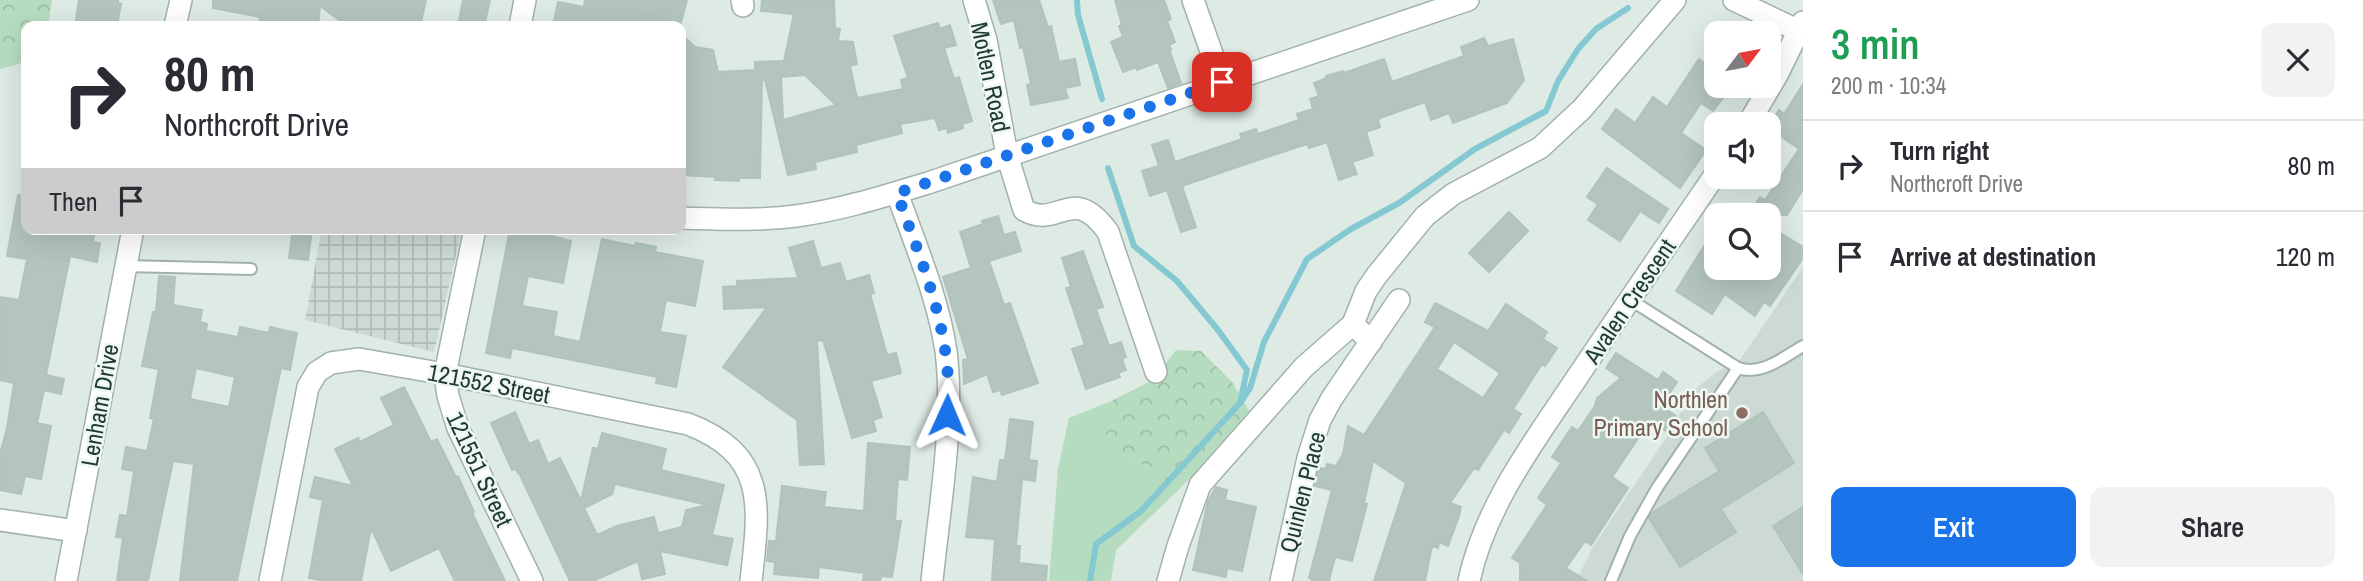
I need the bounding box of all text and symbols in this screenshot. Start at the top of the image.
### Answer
text: 3 min [1831,16,1920,72]
street label: Motlen Road [964,19,1018,135]
north arrow [1704,21,1782,98]
map controls [1704,21,1781,280]
button: close [2261,23,2335,97]
text: 80 m [164,40,256,106]
icon: right [49,49,140,140]
pin [1192,52,1252,112]
icon: arrive [1203,63,1241,101]
text: 200 m · 10:34 [1831,70,1946,101]
text: Northcroft Drive [164,103,349,146]
button: sound [1704,112,1781,189]
text: Turn right [1890,133,1989,168]
icon: right [1831,147,1869,185]
text: 80 m [2288,148,2335,183]
text: Northcroft Drive [1890,168,2023,199]
icon: arrive [112,182,150,220]
text: Then [49,184,98,219]
button: search [1704,203,1781,280]
street label: Avalen Crescent [1575,232,1683,370]
icon: arrive [1831,238,1869,276]
text: Arrive at destination [1890,239,2096,274]
text: 120 m [2276,239,2335,274]
street label: Lenham Drive [73,341,125,469]
street label: 121552 Street [425,355,553,411]
position arrow [910,378,984,452]
place label: Northlen Primary School [1593,383,1728,443]
marker: Northlen Primary School [1734,405,1750,421]
street label: 121551 Street [439,406,521,532]
street label: Quinlen Place [1272,428,1332,556]
button: Exit [1831,487,2076,567]
button: Share [2090,487,2335,567]

